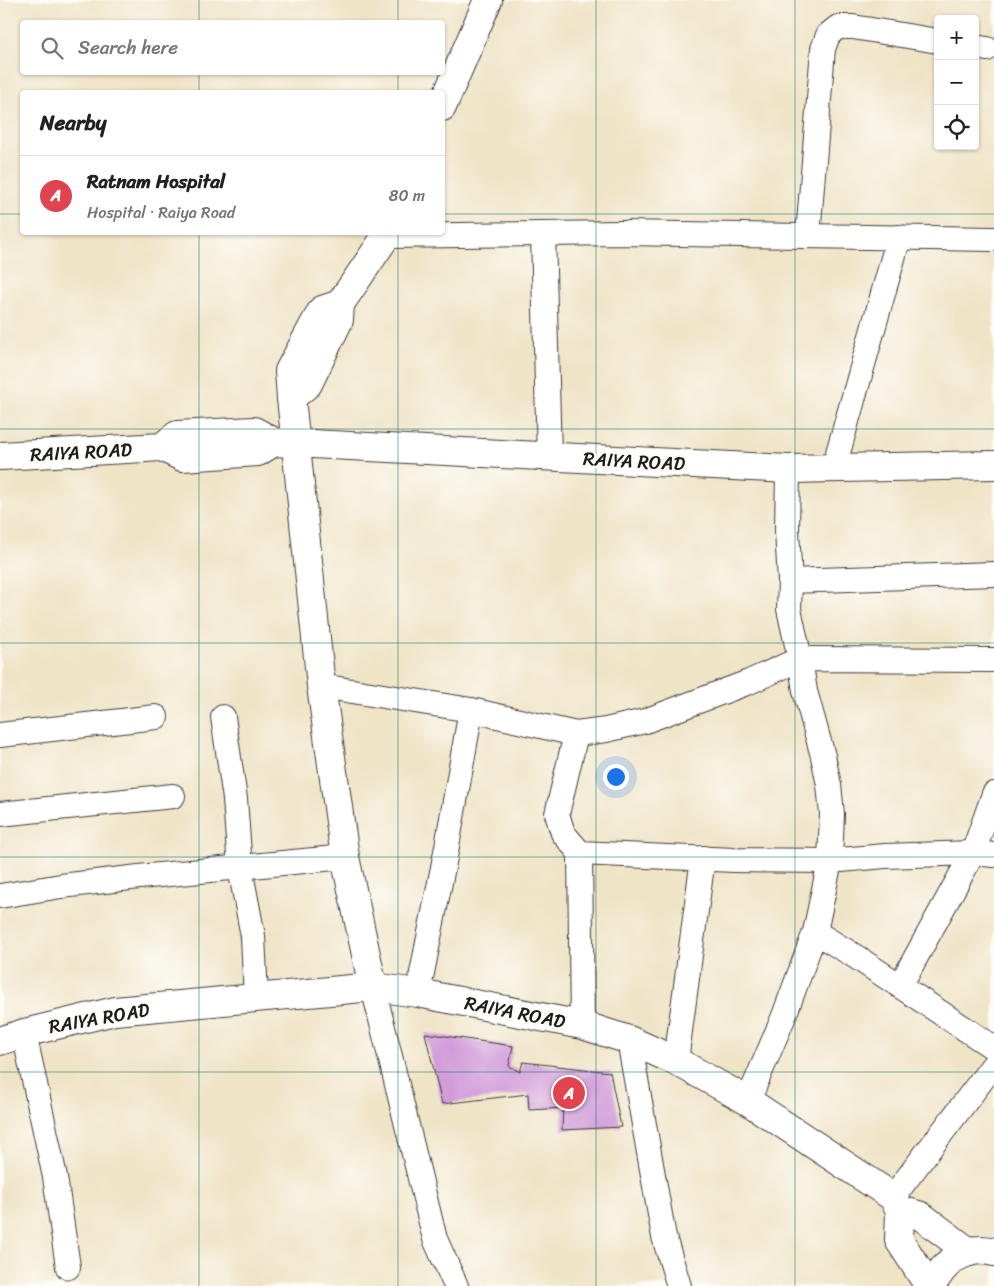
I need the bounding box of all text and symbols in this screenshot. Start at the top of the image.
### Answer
map controls [934,15,979,150]
button: + [934,15,979,60]
search box [20,20,445,75]
text: Search here [78,31,178,64]
icon: search [38,34,66,62]
button: − [934,60,979,105]
text: Nearby [40,104,106,142]
button: locate [934,105,979,150]
text: Ratnam Hospital [87,165,225,198]
text: A [51,181,61,210]
text: 80 m [389,181,425,210]
text: Hospital · Raiya Road [87,198,235,227]
street label: RAIYA ROAD [29,433,133,471]
street label: RAIYA ROAD [582,442,686,480]
your location [603,764,629,790]
street label: RAIYA ROAD [462,986,569,1038]
street label: RAIYA ROAD [46,993,153,1043]
pin: A [553,1074,585,1112]

